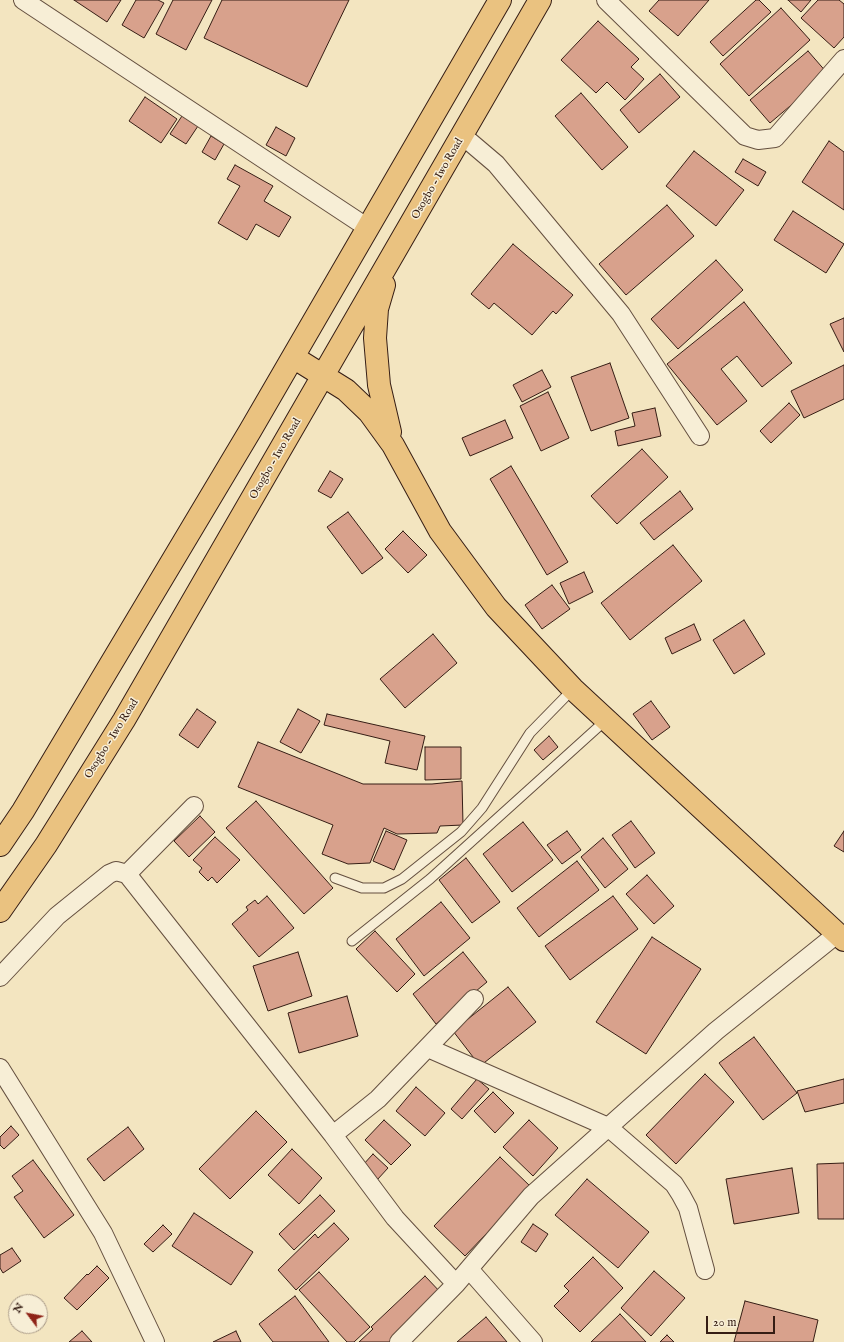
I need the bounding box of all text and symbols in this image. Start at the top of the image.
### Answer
street label: Osogbo - Iwo Road [409,136,467,222]
street label: Osogbo - Iwo Road [247,416,305,502]
street label: Osogbo - Iwo Road [82,697,142,781]
north arrow [8,1294,48,1334]
text: N [10,1300,27,1316]
scale bar [708,1308,777,1334]
text: 20 m [713,1315,736,1330]

